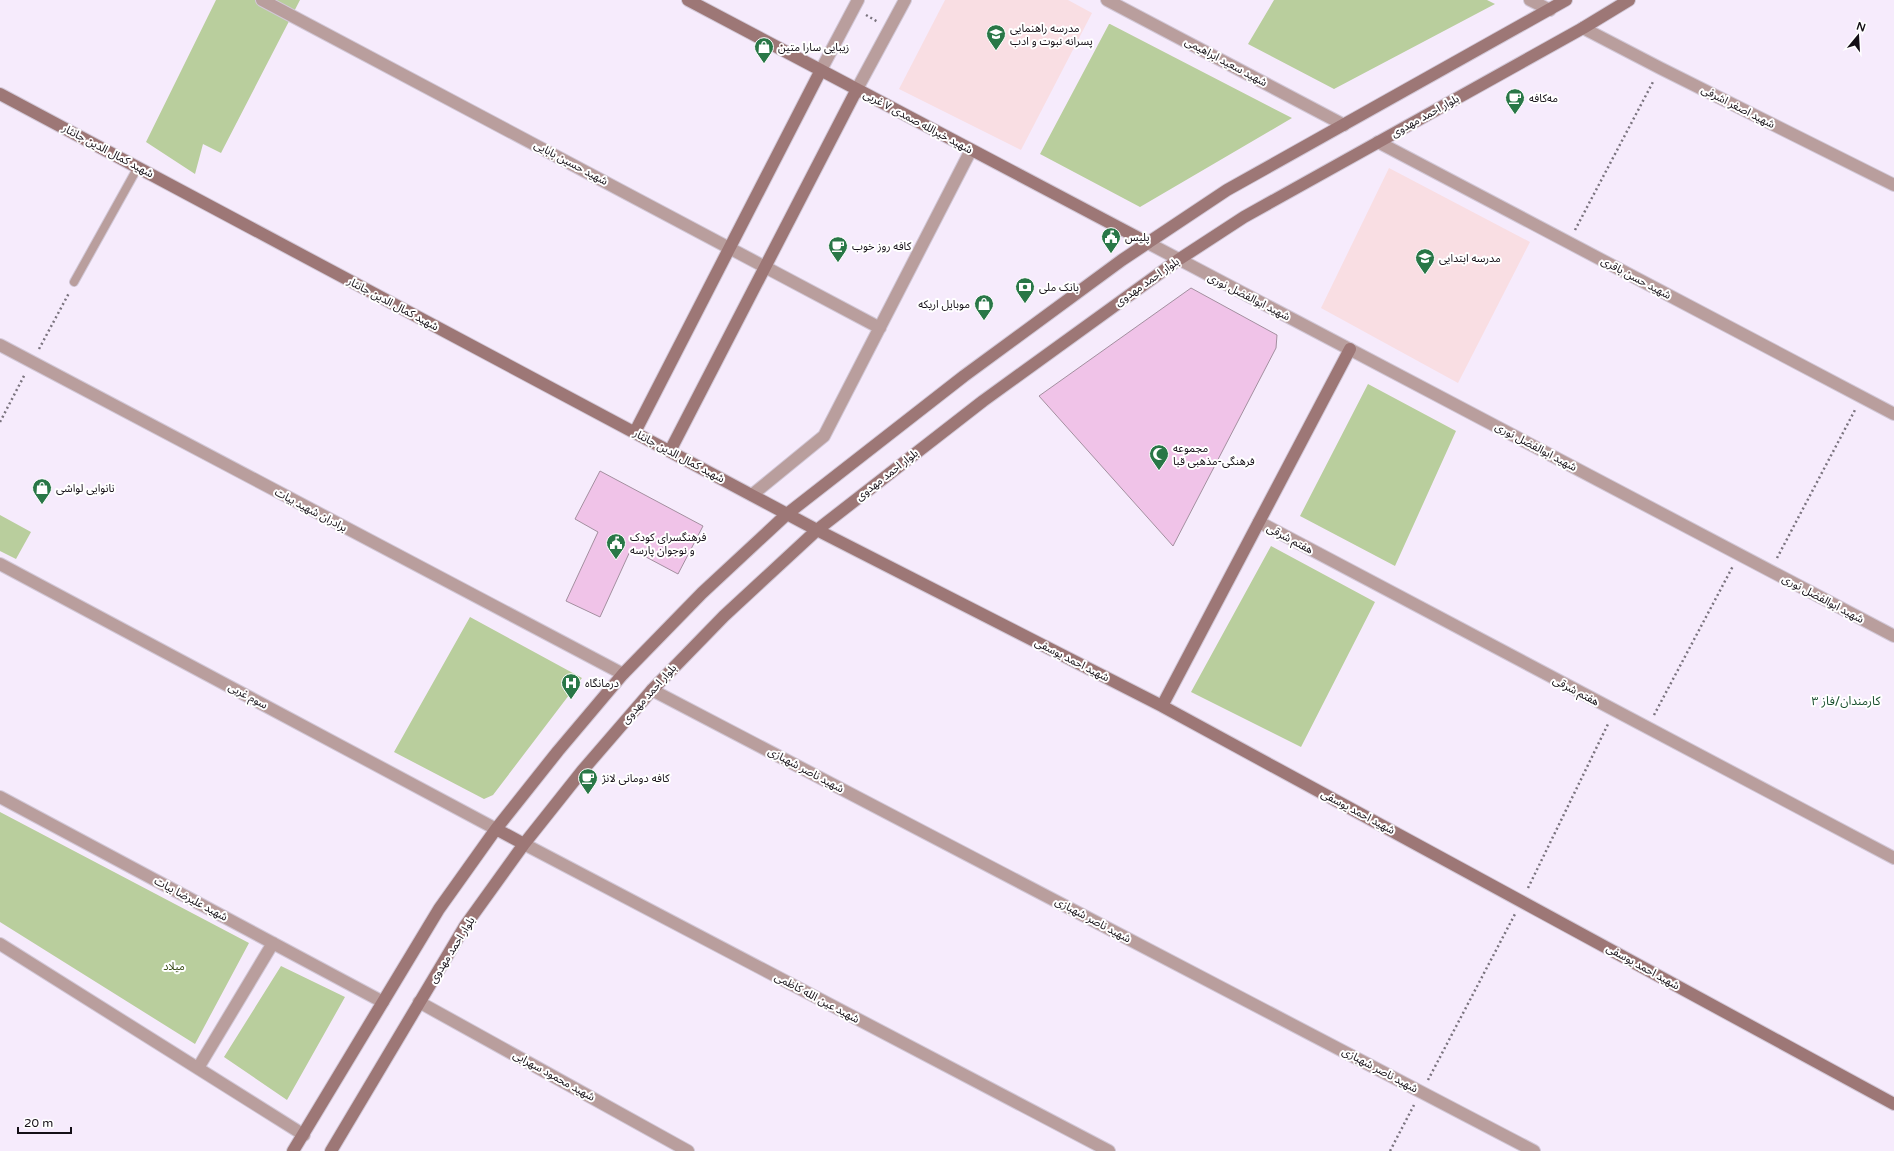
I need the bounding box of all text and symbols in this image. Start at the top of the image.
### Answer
north arrow [1838,16,1878,56]
text: N [1855,19,1867,35]
place label: مدرسه راهنمایی پسرانه نبوت و ادب [1010,22,1093,49]
school or university icon: مدرسه راهنمایی پسرانه نبوت و ادب [985,23,1007,51]
street label: شهید سعید ابراهیمی [1183,35,1270,89]
shop icon: زیبایی سارا متین [753,36,775,64]
place label: زیبایی سارا متین [778,41,849,54]
street label: شهید اصغر اشرفی [1699,83,1777,131]
cafe icon: مه‌کافه [1504,87,1526,115]
street label: شهید خیرالله صمدی ۷ غربی [861,88,975,157]
street label: بلوار احمد مهدوی [1389,92,1461,140]
place label: مه‌کافه [1529,92,1558,105]
street label: شهید کمال الدین جانثار [59,121,156,181]
street label: شهید حسین بابایی [532,138,610,188]
public building icon: پلیس [1100,226,1122,254]
place label: پلیس [1125,231,1150,245]
cafe icon: کافه روز خوب [827,235,849,263]
place label: کافه روز خوب [852,240,912,253]
school or university icon: مدرسه ابتدایی [1414,247,1436,275]
place label: مدرسه ابتدایی [1439,252,1501,265]
street label: شهید حسن باقری [1599,254,1674,302]
street label: بلوار احمد مهدوی [1112,255,1182,309]
street label: شهید ابوالفضل نوری [1206,271,1293,324]
street label: شهید کمال الدین جانثار [344,274,441,334]
bank icon: بانک ملی [1014,276,1036,304]
place label: بانک ملی [1039,281,1079,294]
shop icon: موبایل اریکه [973,293,995,321]
place label: موبایل اریکه [918,298,970,311]
street label: شهید ابوالفضل نوری [1493,420,1579,474]
street label: شهید کمال الدین جانثار [630,426,727,486]
place label: مجموعه فرهنگی-مذهبی قبا [1173,442,1255,468]
mosque icon: مجموعه فرهنگی-مذهبی قبا [1148,443,1170,471]
street label: بلوار احمد مهدوی [853,447,921,503]
shop icon: نانوایی لواشی [31,477,53,505]
place label: نانوایی لواشی [56,482,115,495]
street label: برادران شهید بیات [273,486,349,535]
street label: هفتم شرقی [1264,521,1315,558]
place label: فرهنگسرای کودک و نوجوان پارسه [630,531,706,558]
public building icon: فرهنگسرای کودک و نوجوان پارسه [605,532,627,560]
street label: شهید ابوالفضل نوری [1780,572,1866,626]
street label: شهید احمد یوسفی [1033,636,1112,685]
street label: بلوار احمد مهدوی [619,662,679,726]
hospital icon: درمانگاه [560,672,582,700]
street label: هفتم شرقی [1550,673,1601,710]
place label: درمانگاه [585,677,619,690]
street label: سوم غربی [226,680,270,713]
district label: کارمندان/فاز ۳ [1812,694,1881,708]
street label: شهید ناصر شهبازی [766,745,846,796]
cafe icon: کافه دومانی لانژ [577,767,599,795]
place label: کافه دومانی لانژ [601,772,670,785]
street label: شهید احمد یوسفی [1319,787,1398,837]
street label: شهید علیرضا بیات [152,874,230,924]
street label: شهید ناصر شهبازی [1053,895,1133,946]
street label: بلوار احمد مهدوی [426,914,478,986]
street label: شهید احمد یوسفی [1604,941,1682,993]
park label: میلاد [163,960,185,973]
street label: شهید عین الله کاظمی [772,970,862,1026]
street label: شهید ناصر شهبازی [1340,1045,1420,1096]
street label: شهید محمود سهرابی [511,1048,597,1104]
scale bar [18,1109,71,1135]
text: 20 m [24,1116,53,1130]

